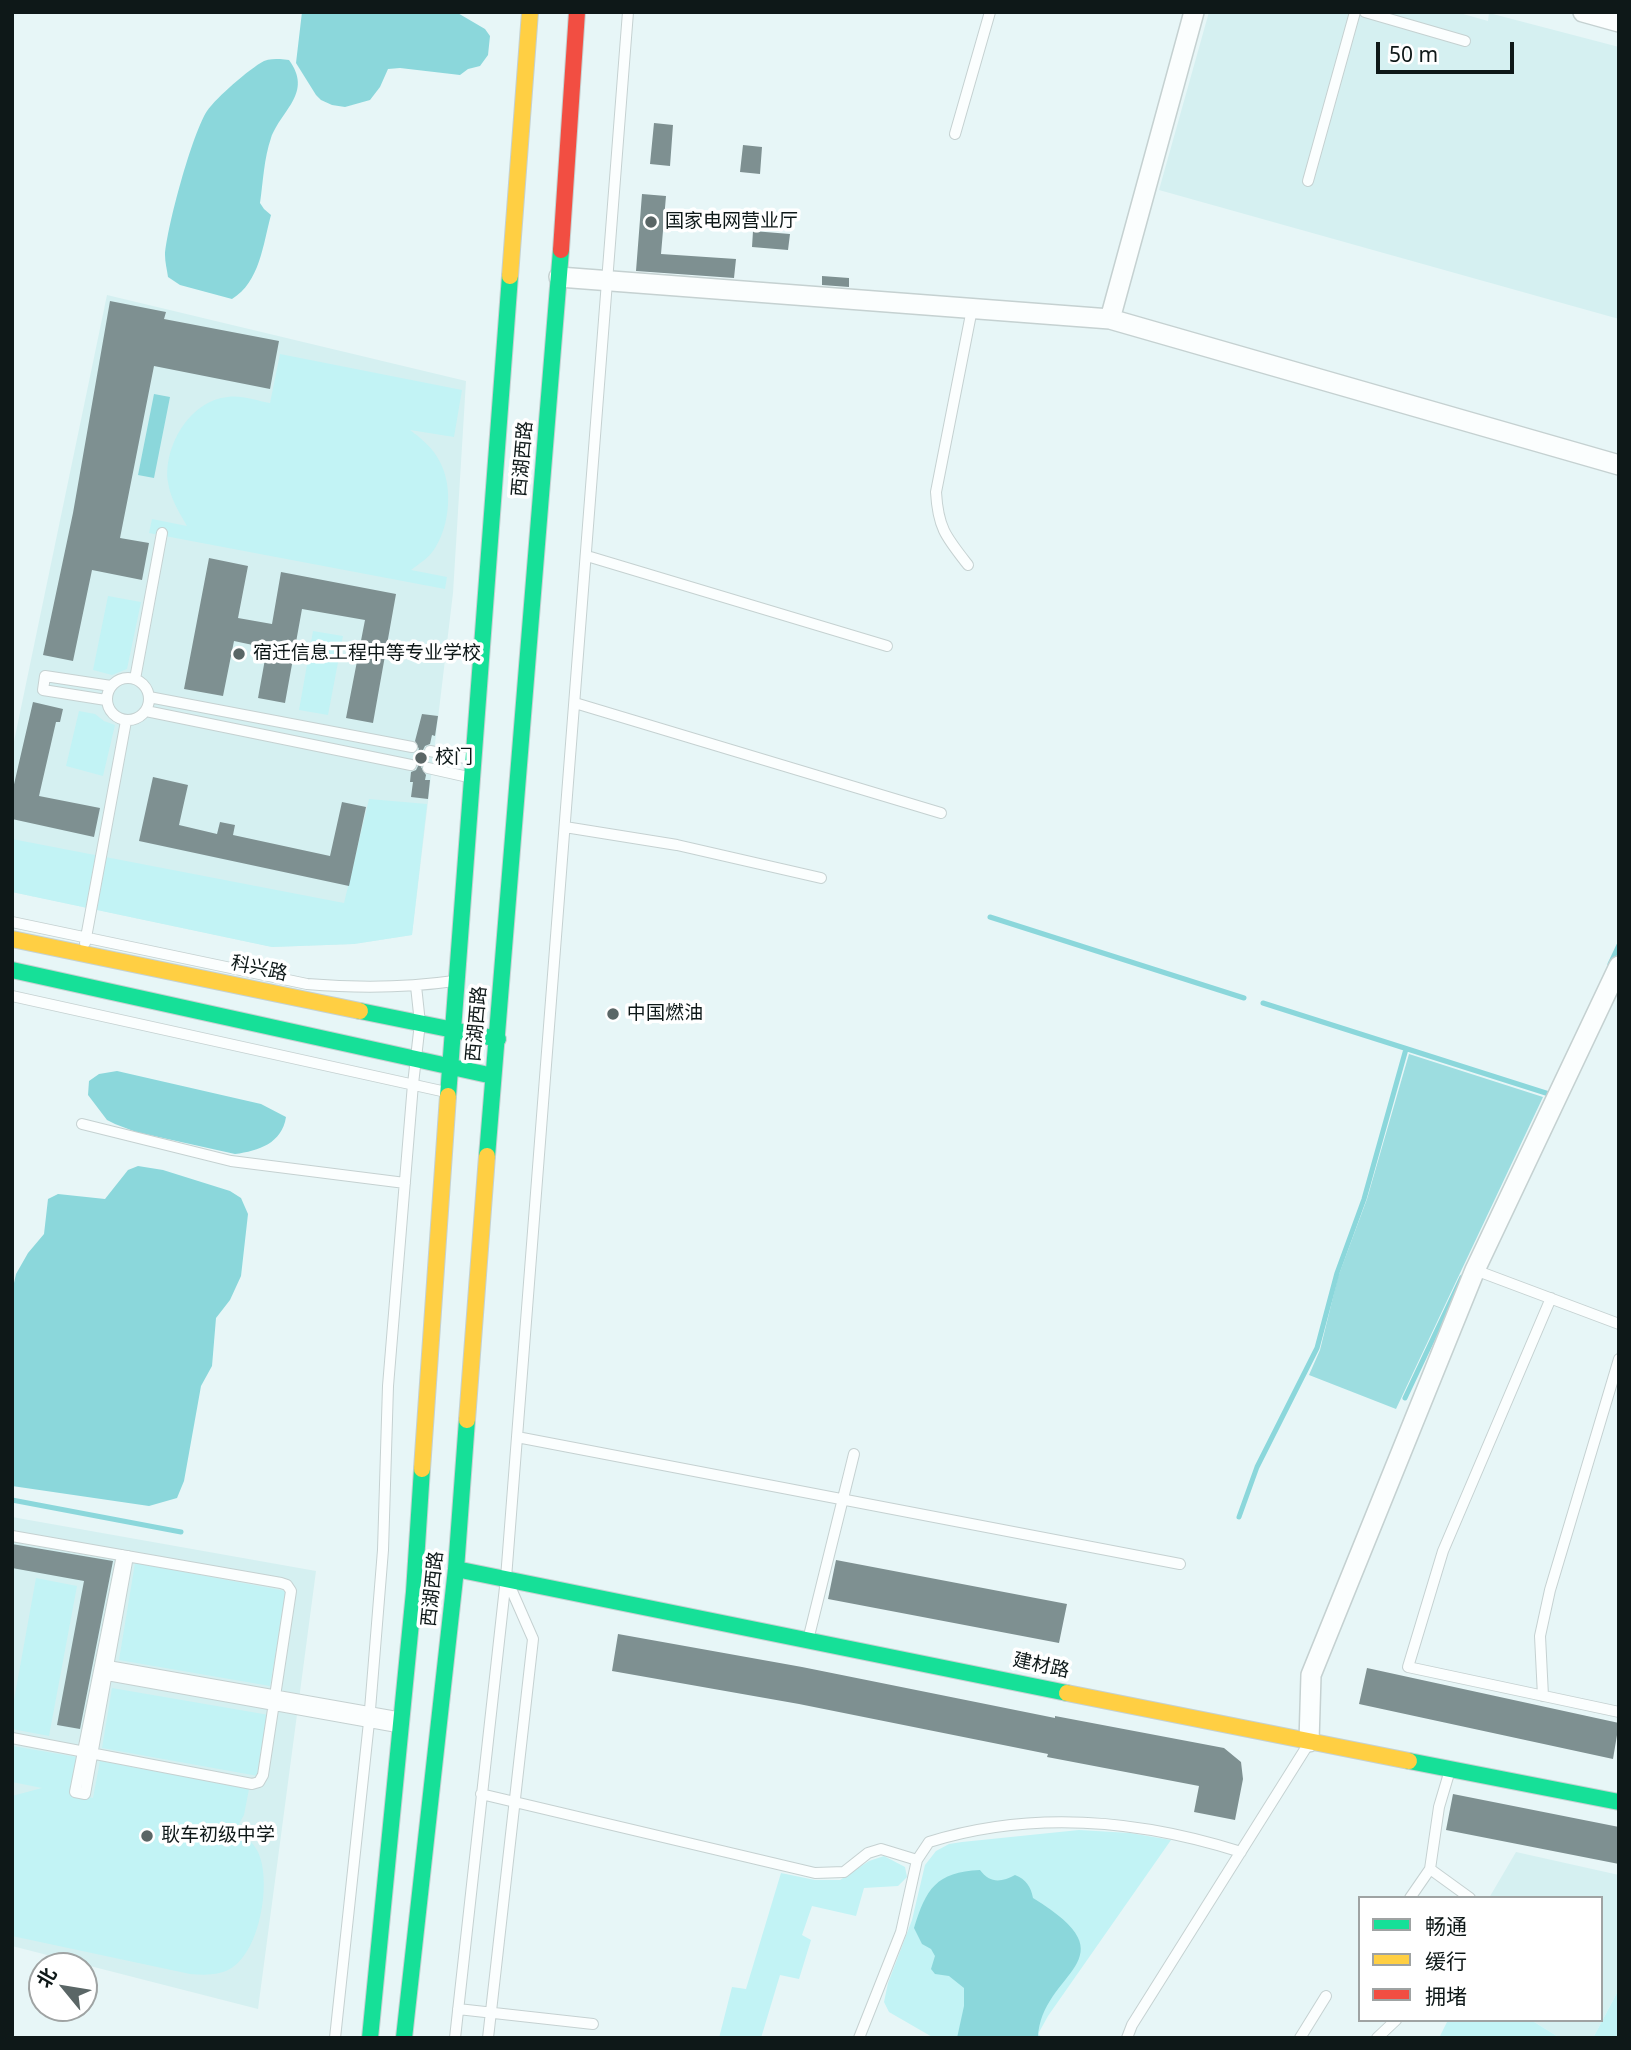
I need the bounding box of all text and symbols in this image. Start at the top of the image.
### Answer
scale bar [1379,28,1517,72]
text: 50 m [1389,40,1438,68]
place label: 国家电网营业厅 [665,211,798,233]
marker: 国家电网营业厅 [643,214,659,230]
street label: 西湖西路 [508,420,538,498]
place label: 宿迁信息工程中等专业学校 [253,643,481,665]
marker: 宿迁信息工程中等专业学校 [231,646,247,662]
place label: 校门 [435,747,473,769]
marker: 校门 [413,750,429,766]
street label: 科兴路 [229,952,289,986]
street label: 西湖西路 [462,985,492,1063]
place label: 中国燃油 [627,1003,703,1025]
marker: 中国燃油 [605,1006,621,1022]
street label: 西湖西路 [418,1550,448,1628]
street label: 建材路 [1011,1649,1071,1683]
place label: 耿车初级中学 [161,1825,275,1847]
marker: 耿车初级中学 [139,1828,155,1844]
legend [1358,1896,1603,2022]
text: 畅通 [1425,1912,1467,1940]
text: 缓行 [1425,1947,1467,1975]
north arrow [28,1952,98,2022]
text: 北 [31,1963,63,1992]
text: 拥堵 [1425,1982,1467,2010]

